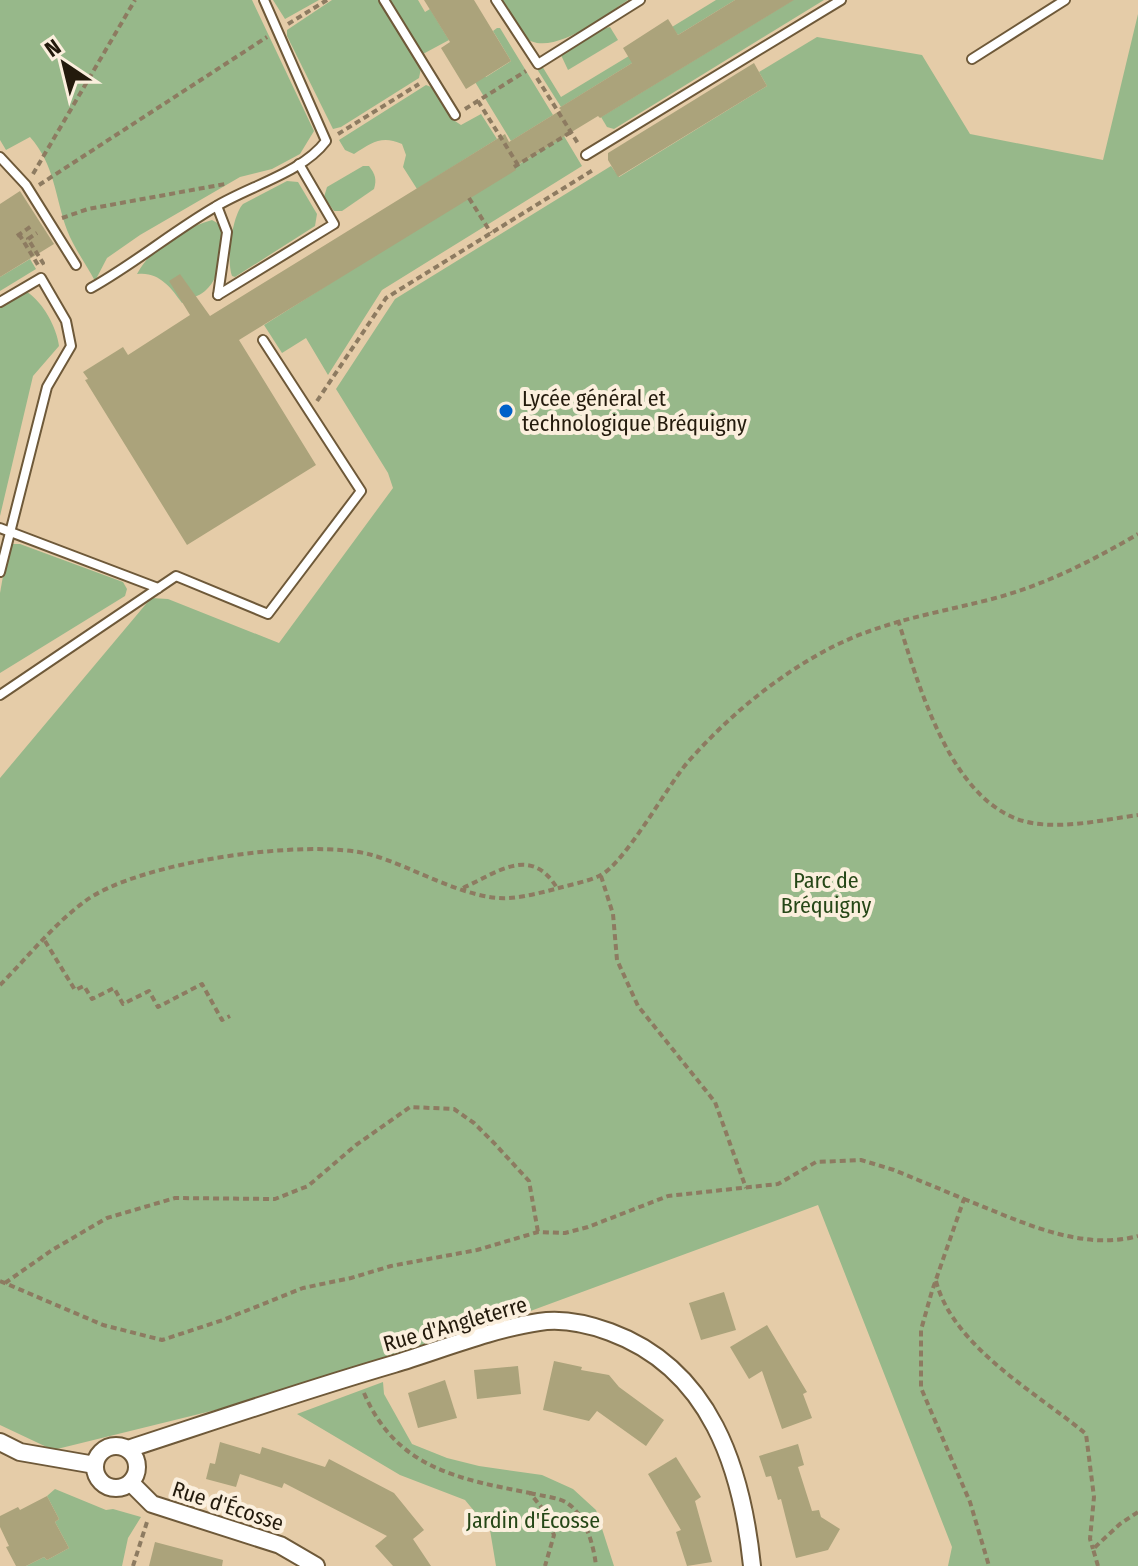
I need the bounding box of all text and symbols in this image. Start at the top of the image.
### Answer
north arrow [24,24,104,104]
text: N [40,33,66,63]
place label: Lycée général et technologique Bréquigny [522,385,747,437]
marker: Lycée général et technologique Bréquigny [497,402,515,420]
park label: Parc de Bréquigny [781,867,871,919]
street label: Rue d'Angleterre [380,1291,530,1357]
street label: Rue d'Écosse [169,1475,287,1537]
park label: Jardin d'Écosse [466,1507,600,1534]

